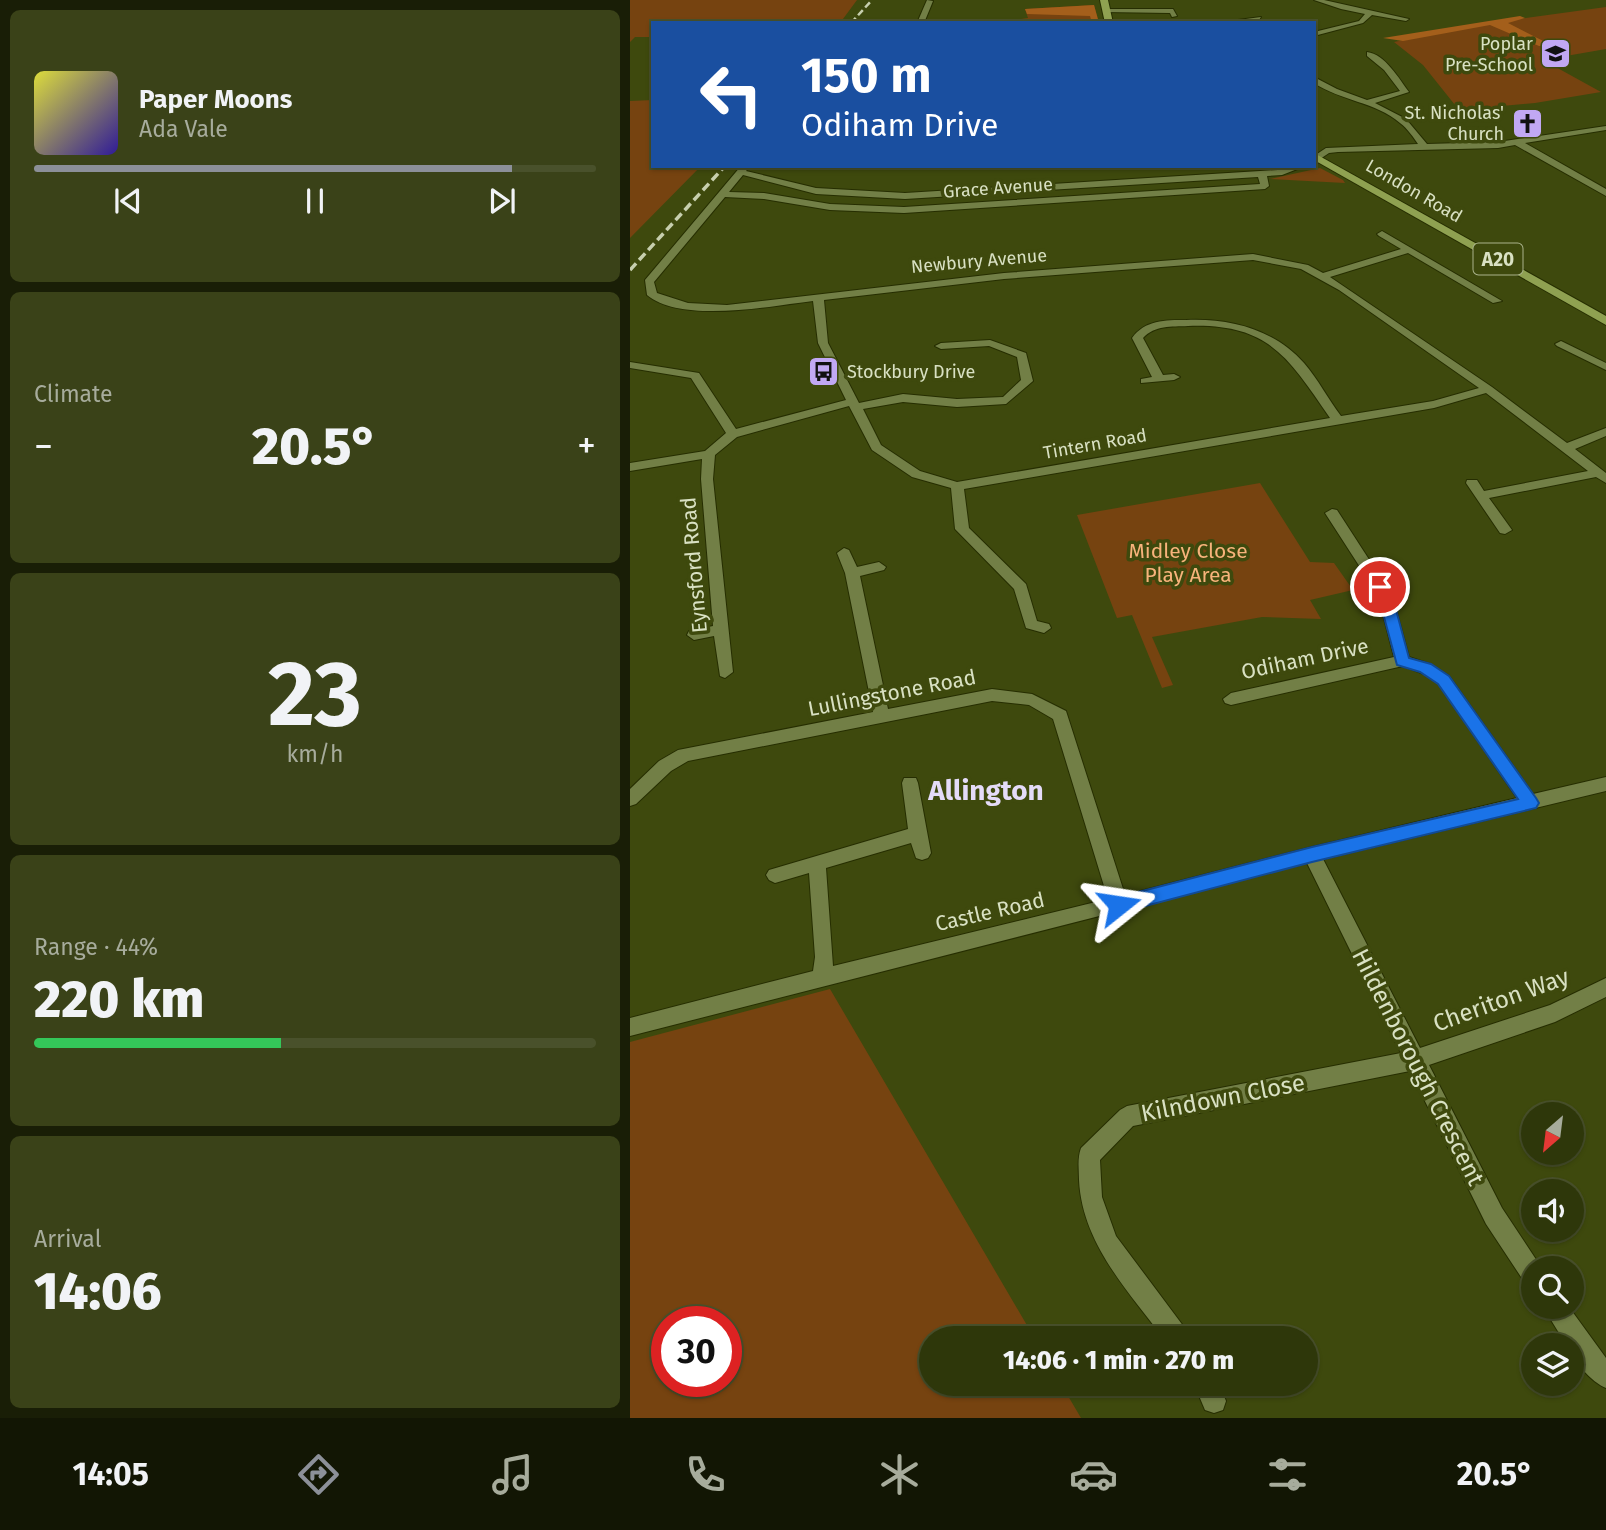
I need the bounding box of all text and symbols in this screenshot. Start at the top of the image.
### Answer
place label: Poplar Pre-School [1445,33,1533,76]
school or university icon: Poplar Pre-School [1539,37,1573,71]
text: 150 m [801,46,932,105]
icon: left [686,49,777,140]
text: Paper Moons [139,84,292,115]
place label: St. Nicholas' Church [1405,102,1504,145]
text: Odiham Drive [801,106,998,144]
church icon: St. Nicholas' Church [1510,106,1544,140]
text: Ada Vale [139,115,228,143]
street label: London Road [1362,155,1466,227]
street label: Grace Avenue [942,173,1054,203]
icon: previous [109,182,147,220]
icon: pause [296,182,334,220]
icon: next [483,182,521,220]
street label: Newbury Avenue [910,244,1048,278]
road number: A20 [1474,244,1522,274]
bus stop icon: Stockbury Drive [807,355,841,389]
place label: Stockbury Drive [847,361,975,383]
text: Climate [34,380,113,408]
text: 20.5° [252,415,378,478]
text: − [34,423,53,469]
text: + [577,423,596,469]
street label: Tintern Road [1042,424,1148,464]
street label: Eynsford Road [675,496,713,634]
park label: Midley Close Play Area [1128,538,1248,588]
pin [1350,557,1410,617]
icon: arrive [1361,568,1399,606]
street label: Odiham Drive [1239,633,1371,685]
text: 23 [268,640,362,749]
street label: Lullingstone Road [806,664,978,722]
text: km/h [287,740,343,768]
district label: Allington [927,774,1044,807]
position arrow [1082,868,1156,942]
street label: Castle Road [933,887,1047,937]
text: Range · 44% [34,933,158,961]
street label: Hildenborough Crescent [1346,944,1490,1190]
street label: Cheriton Way [1429,962,1573,1038]
text: 220 km [34,968,204,1031]
street label: Kilndown Close [1139,1068,1307,1128]
north arrow [1521,1102,1584,1166]
map controls [1521,1102,1584,1396]
button: sound [1521,1179,1584,1242]
text: Arrival [34,1225,101,1253]
button: search [1521,1256,1584,1319]
text: 14:06 [34,1260,162,1323]
speed limit sign: 30 [651,1306,742,1397]
button: layers [1521,1333,1584,1396]
text: 14:06 · 1 min · 270 m [1003,1345,1234,1376]
icon: directions [294,1450,343,1499]
icon: music [488,1450,537,1499]
icon: phone [681,1450,730,1499]
icon: climate [875,1450,924,1499]
icon: car [1069,1450,1118,1499]
icon: filters [1263,1450,1312,1499]
text: 14:05 [72,1455,149,1493]
text: 20.5° [1457,1455,1533,1493]

